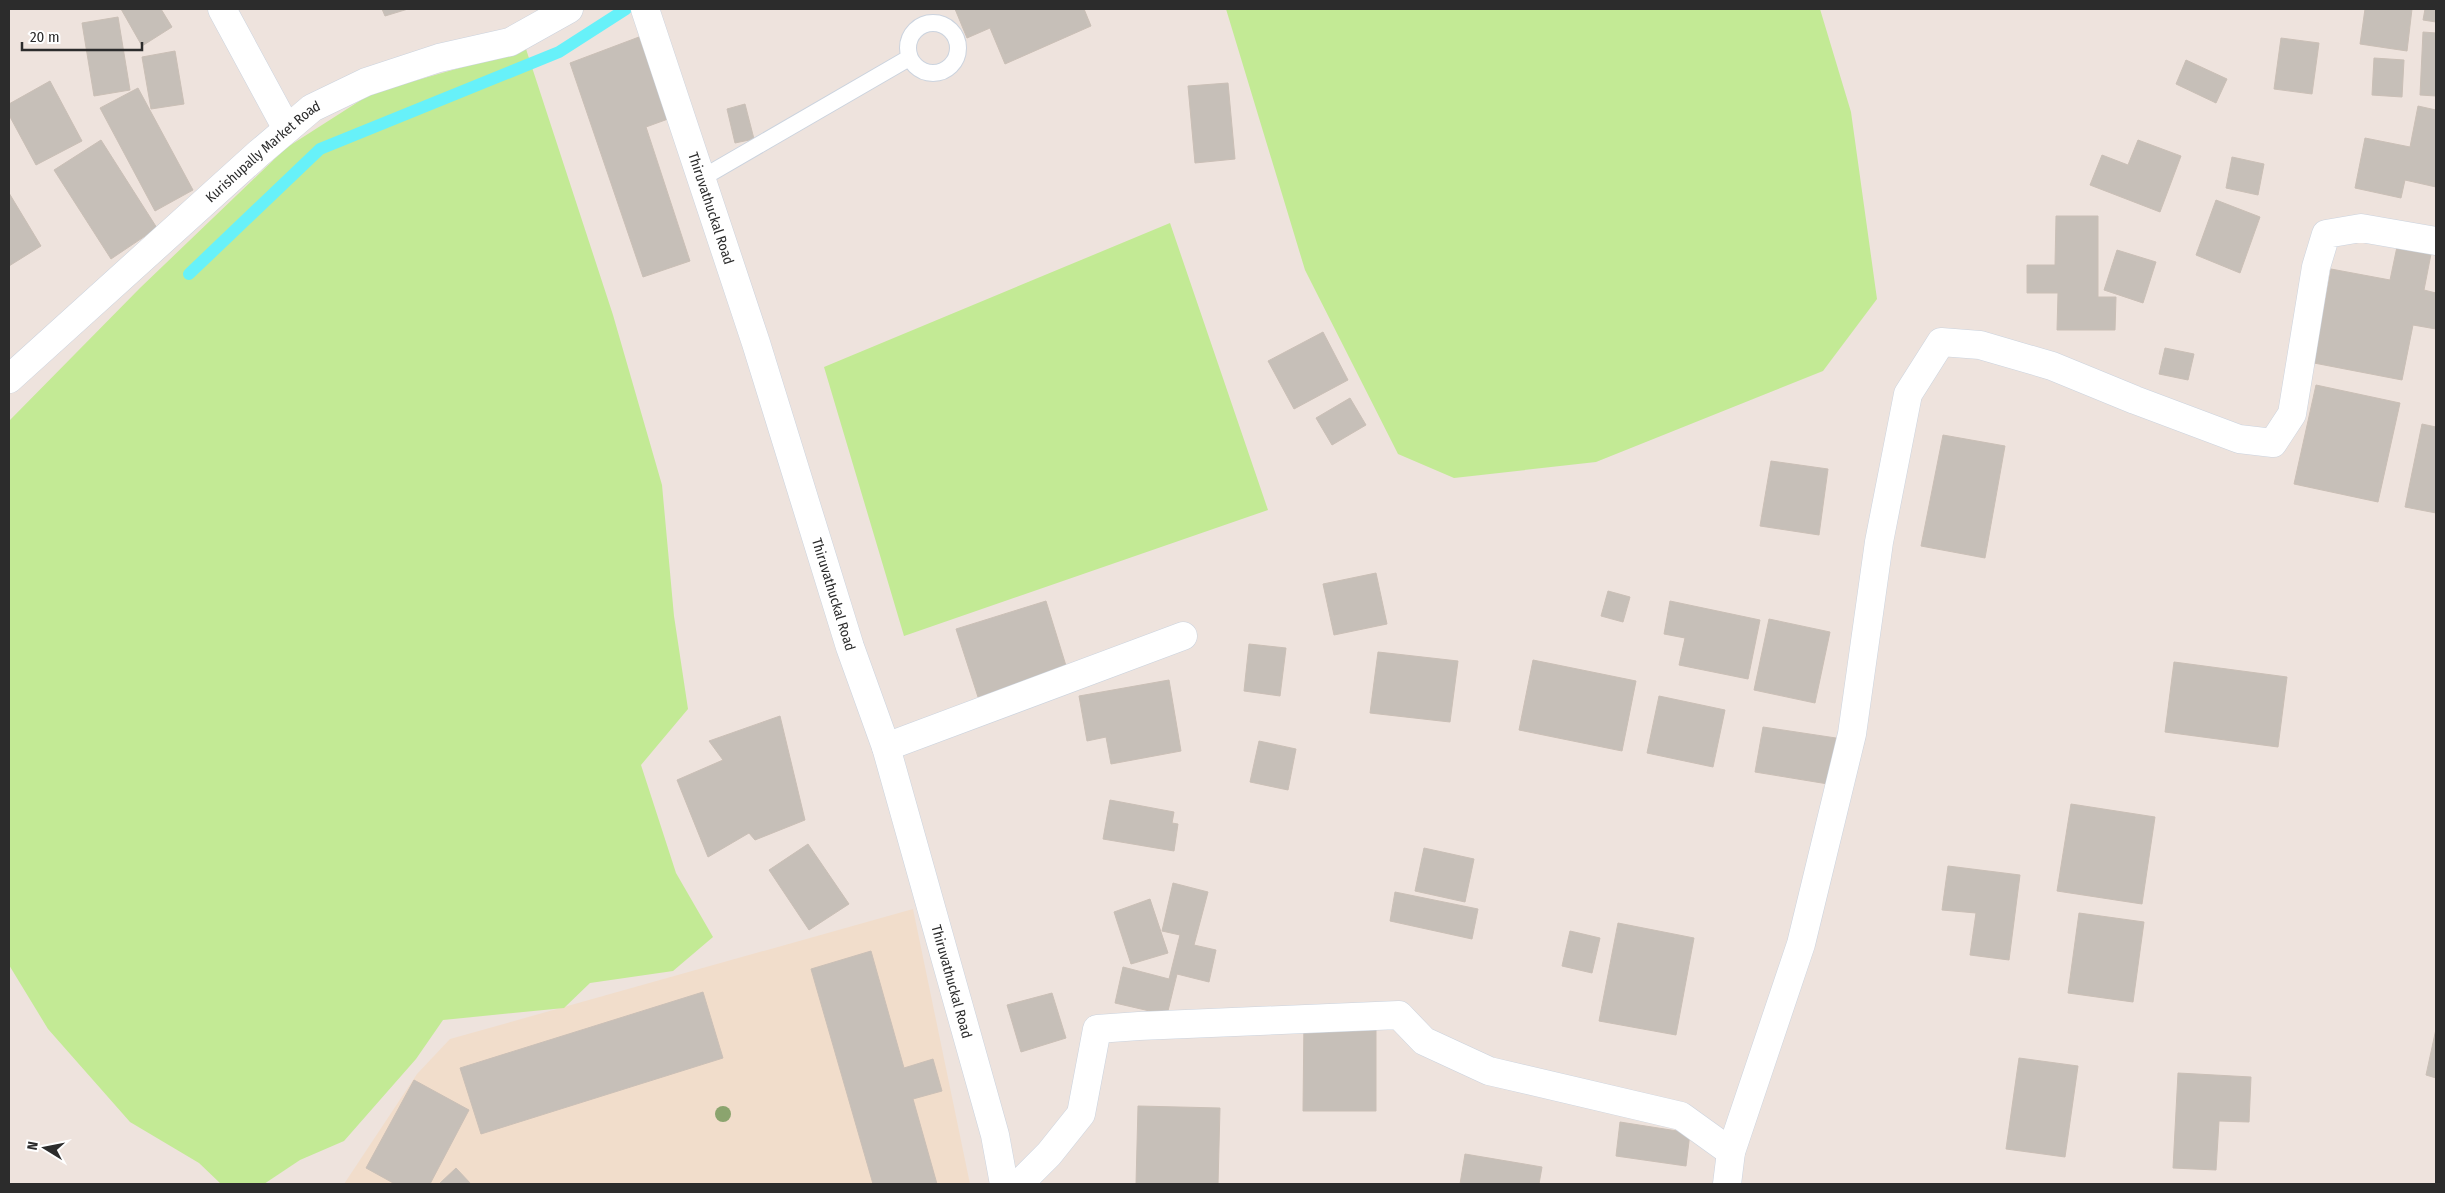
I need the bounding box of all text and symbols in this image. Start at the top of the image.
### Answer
scale bar [22,20,142,52]
text: 20 m [30,28,60,46]
street label: Kurishupally Market Road [202,97,323,206]
street label: Thiruvathuckal Road [684,150,737,267]
street label: Thiruvathuckal Road [808,536,859,653]
street label: Thiruvathuckal Road [927,923,975,1040]
north arrow [20,1123,70,1173]
text: N [24,1140,42,1151]

